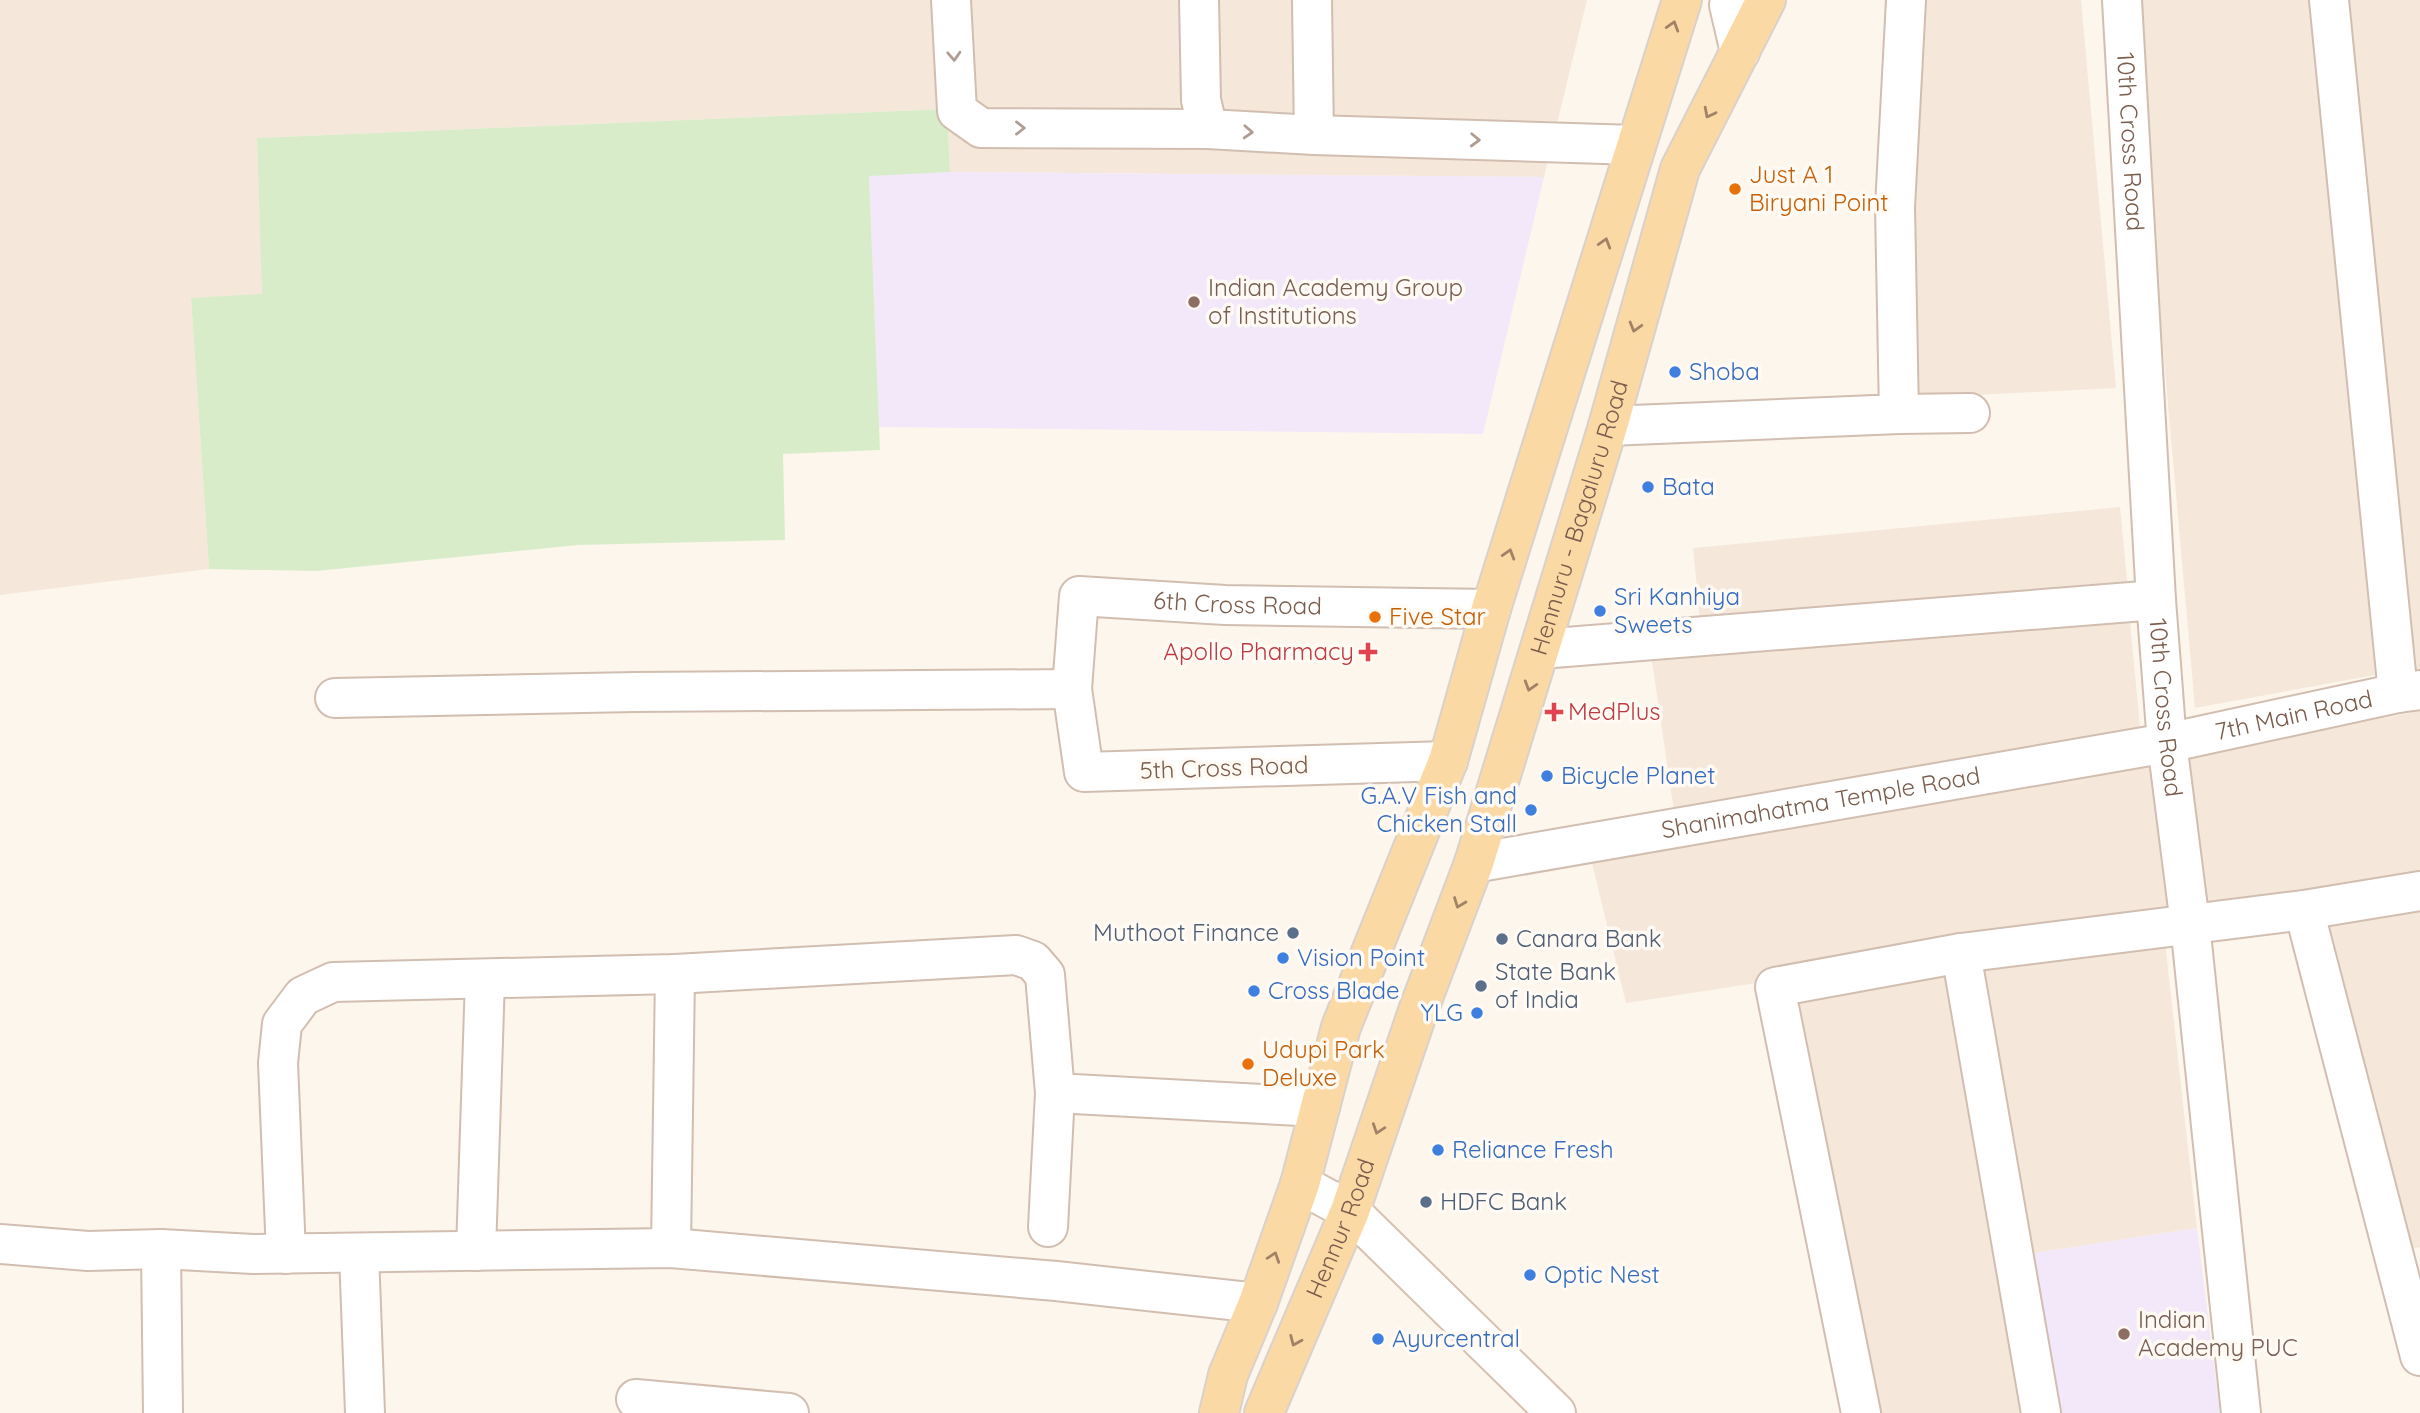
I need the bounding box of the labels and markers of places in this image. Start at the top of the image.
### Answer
place label: Just A 1 Biryani Point [1749,159,1888,217]
marker: Just A 1 Biryani Point [1727,181,1743,197]
place label: Indian Academy Group of Institutions [1208,272,1463,330]
marker: Indian Academy Group of Institutions [1186,294,1202,310]
place label: Shoba [1689,356,1760,386]
marker: Shoba [1667,364,1683,380]
place label: Bata [1662,471,1715,501]
marker: Bata [1640,479,1656,495]
place label: Sri Kanhiya Sweets [1614,581,1740,639]
place label: Five Star [1389,601,1486,631]
marker: Sri Kanhiya Sweets [1592,603,1608,619]
marker: Five Star [1367,609,1383,625]
place label: Apollo Pharmacy [1163,636,1354,666]
marker: Apollo Pharmacy [1360,644,1376,660]
place label: MedPlus [1568,696,1661,726]
marker: MedPlus [1546,704,1562,720]
place label: Bicycle Planet [1561,760,1715,790]
marker: Bicycle Planet [1539,768,1555,784]
place label: G.A.V Fish and Chicken Stall [1360,780,1517,838]
marker: G.A.V Fish and Chicken Stall [1523,802,1539,818]
place label: Muthoot Finance [1093,917,1279,947]
place label: Canara Bank [1516,923,1662,953]
marker: Muthoot Finance [1285,925,1301,941]
marker: Canara Bank [1494,931,1510,947]
place label: Vision Point [1297,942,1425,972]
marker: Vision Point [1275,950,1291,966]
place label: State Bank of India [1495,956,1616,1014]
place label: Cross Blade [1268,975,1400,1005]
marker: State Bank of India [1473,978,1489,994]
marker: Cross Blade [1246,983,1262,999]
place label: YLG [1420,997,1463,1027]
marker: YLG [1469,1005,1485,1021]
place label: Udupi Park Deluxe [1262,1034,1385,1092]
marker: Udupi Park Deluxe [1240,1056,1256,1072]
place label: Reliance Fresh [1452,1134,1614,1164]
marker: Reliance Fresh [1430,1142,1446,1158]
place label: HDFC Bank [1440,1186,1567,1216]
marker: HDFC Bank [1418,1194,1434,1210]
place label: Optic Nest [1544,1259,1660,1289]
marker: Optic Nest [1522,1267,1538,1283]
place label: Indian Academy PUC [2138,1304,2298,1362]
place label: Ayurcentral [1392,1323,1520,1353]
marker: Indian Academy PUC [2116,1326,2132,1342]
marker: Ayurcentral [1370,1331,1386,1347]

